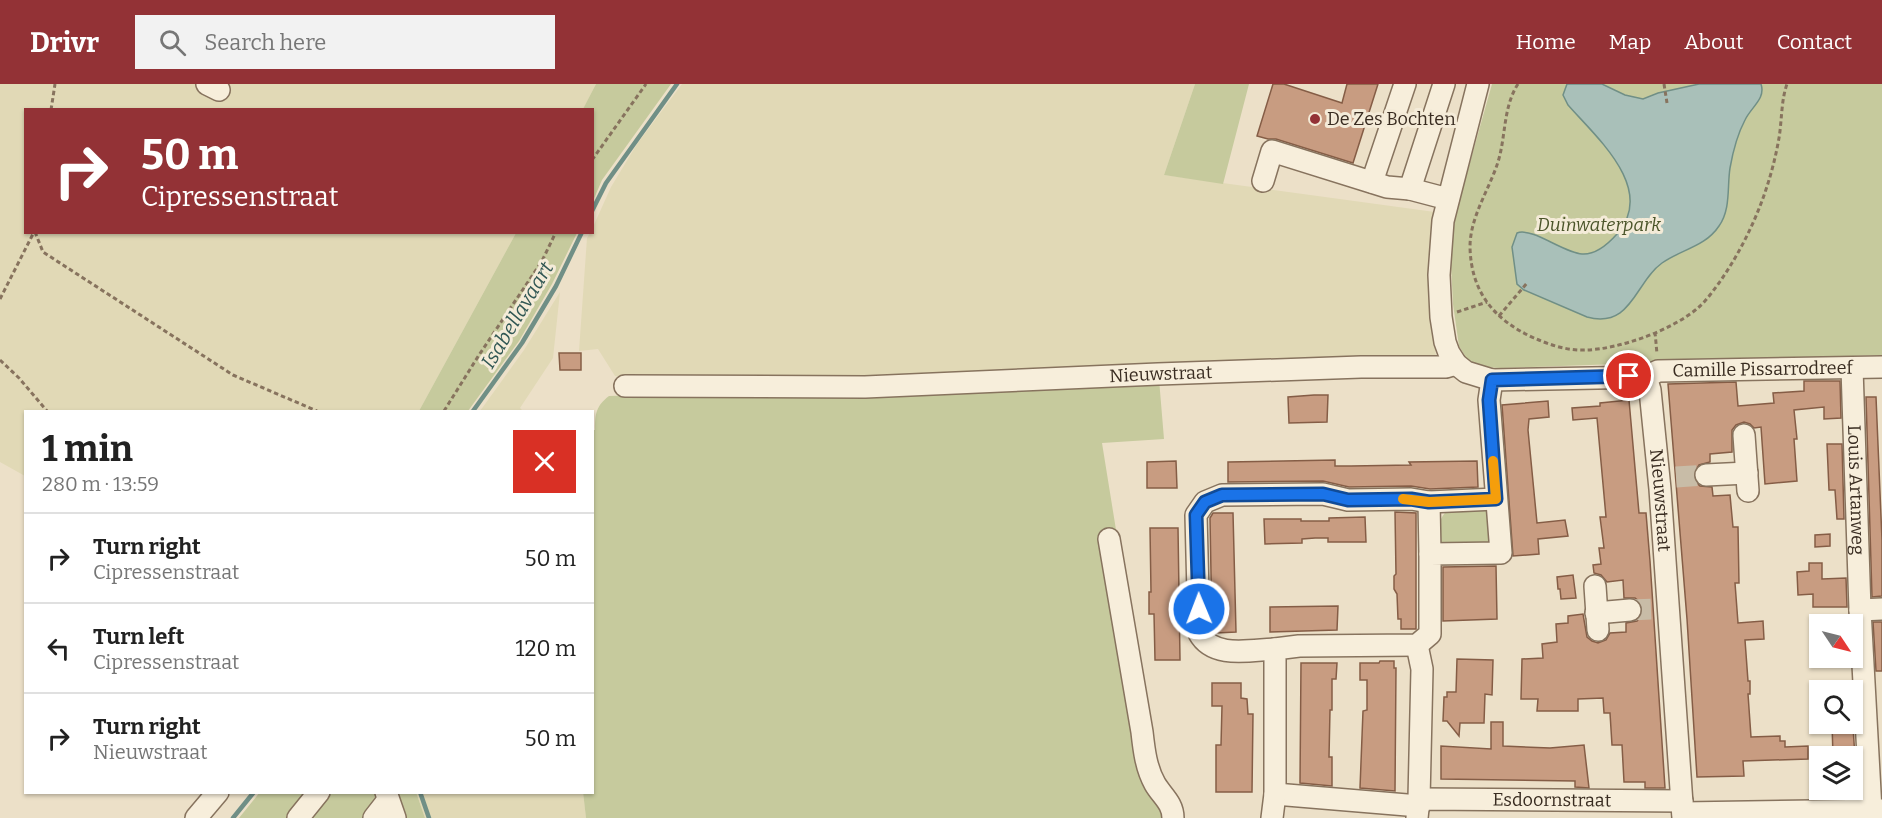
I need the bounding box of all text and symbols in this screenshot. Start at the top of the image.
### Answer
search box [135,15,555,69]
text: Drivr [30,26,99,59]
icon: search [156,26,189,59]
text: Search here [204,29,326,56]
text: Home [1516,29,1576,55]
text: Map [1609,29,1651,55]
text: About [1684,29,1744,55]
text: Contact [1777,29,1852,55]
place label: De Zes Bochten [1327,108,1456,130]
marker: De Zes Bochten [1308,112,1322,126]
text: 50 m [141,130,238,180]
icon: right [42,132,120,210]
text: Cipressenstraat [141,181,339,213]
park label: Duinwaterpark [1537,214,1661,236]
water label: Isabellavaart [476,257,559,373]
pin [1603,350,1654,401]
street label: Camille Pissarrodreef [1672,356,1855,382]
icon: arrive [1612,359,1645,392]
street label: Nieuwstraat [1109,361,1213,387]
street label: Louis Artanweg [1843,424,1869,555]
text: 1 min [42,427,133,471]
button: close [513,430,576,493]
street label: Nieuwstraat [1645,448,1675,553]
text: 280 m · 13:59 [42,472,159,496]
text: Turn right [93,533,201,560]
icon: right [42,542,75,575]
text: 50 m [525,545,576,572]
text: Cipressenstraat [93,560,239,584]
position arrow [1167,577,1231,641]
north arrow [1809,614,1863,668]
map controls [1809,614,1863,800]
text: Turn left [93,623,185,650]
icon: left [42,632,75,665]
text: 120 m [516,635,576,662]
text: Cipressenstraat [93,650,239,674]
button: search [1809,680,1863,734]
text: Turn right [93,713,201,740]
icon: right [42,722,75,755]
text: 50 m [525,725,576,752]
text: Nieuwstraat [93,740,208,764]
button: layers [1809,746,1863,800]
street label: Esdoornstraat [1492,789,1612,811]

